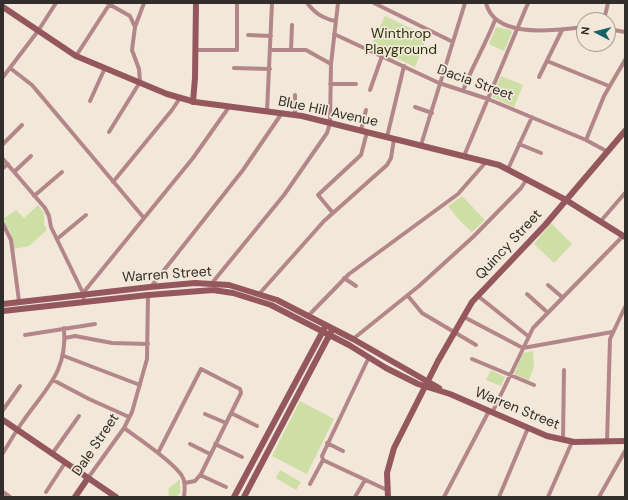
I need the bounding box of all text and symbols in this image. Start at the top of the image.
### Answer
north arrow [576,12,616,52]
park label: Winthrop Playground [365,26,437,58]
text: N [578,26,593,35]
street label: Dacia Street [435,61,515,105]
street label: Blue Hill Avenue [277,93,379,131]
street label: Quincy Street [472,207,546,283]
street label: Warren Street [122,263,212,287]
street label: Warren Street [472,384,562,434]
street label: Dale Street [69,411,123,479]

